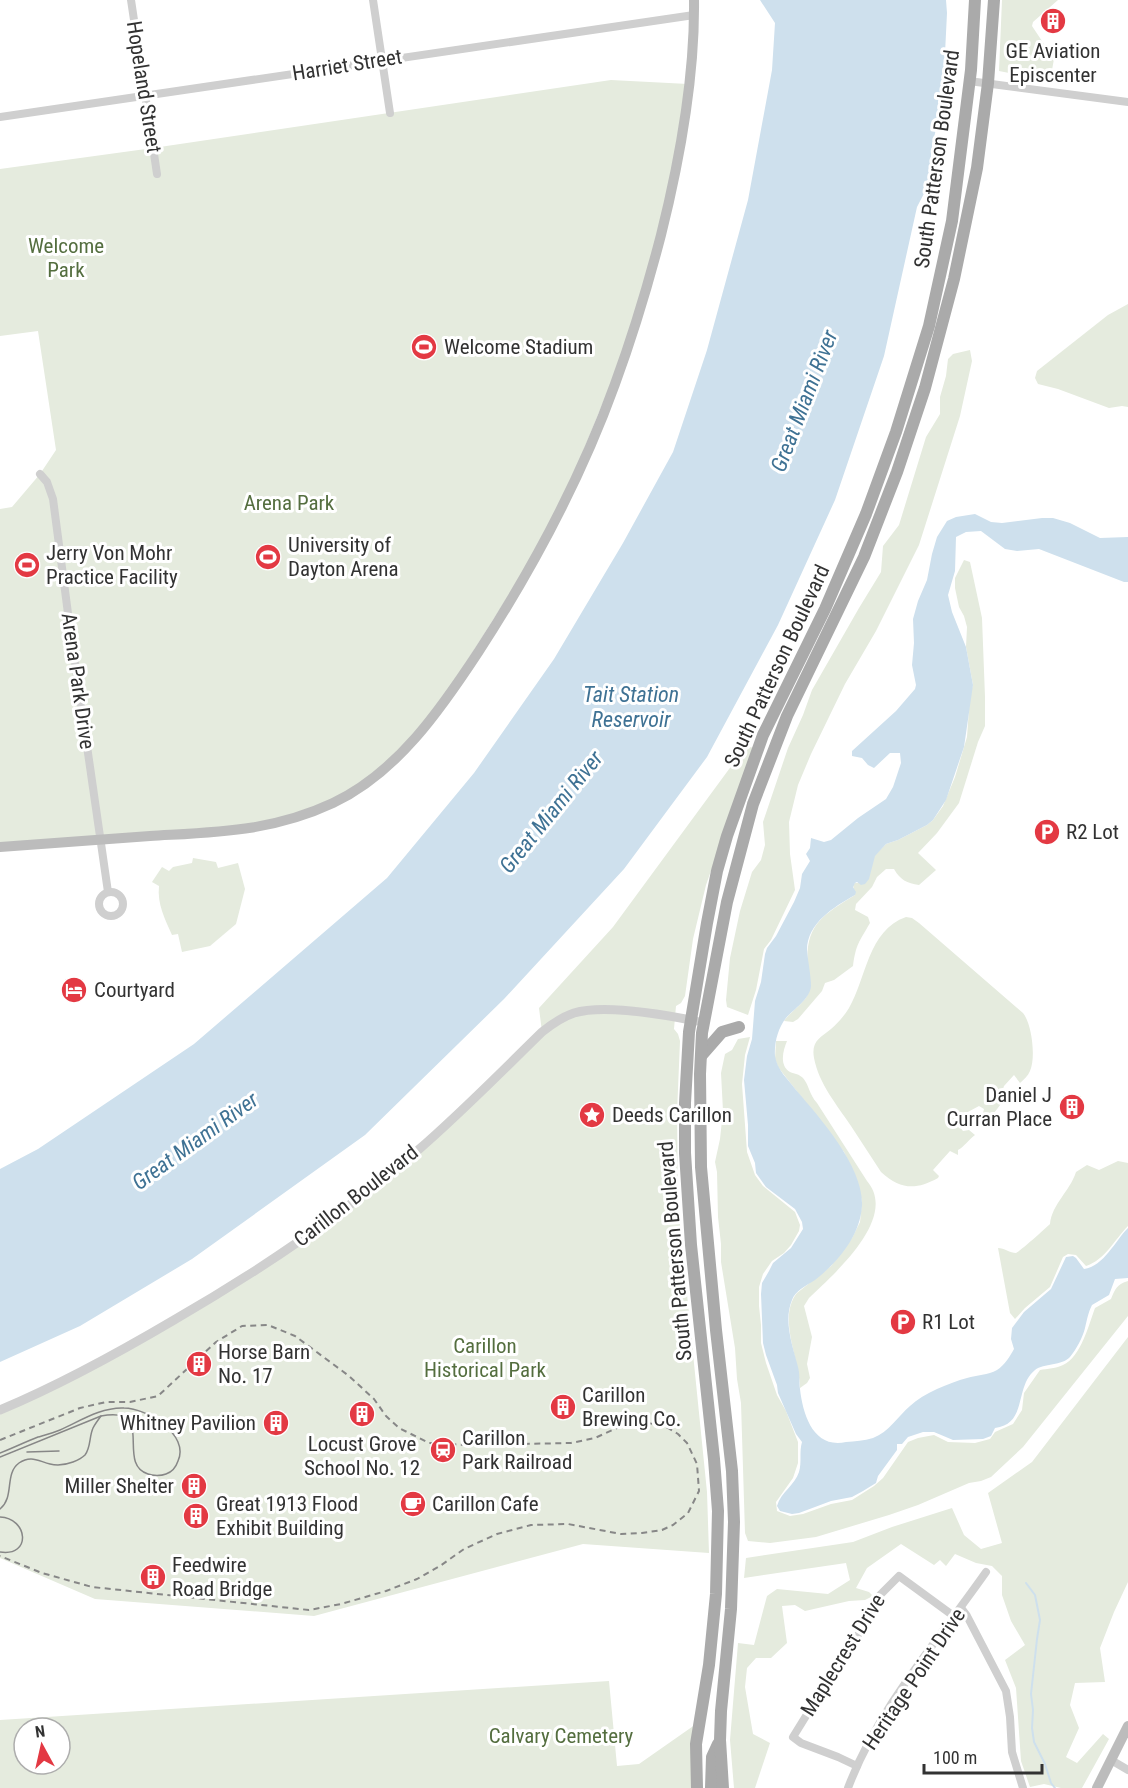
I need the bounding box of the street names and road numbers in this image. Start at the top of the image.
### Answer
street label: Hopeland Street [122,19,166,155]
street label: Harriet Street [290,44,404,86]
street label: South Patterson Boulevard [910,48,964,270]
street label: South Patterson Boulevard [720,561,834,771]
street label: Arena Park Drive [57,611,99,751]
street label: Carillon Boulevard [289,1140,423,1252]
street label: South Patterson Boulevard [653,1140,697,1362]
street label: Maplecrest Drive [796,1589,890,1720]
street label: Heritage Point Drive [858,1604,970,1754]

